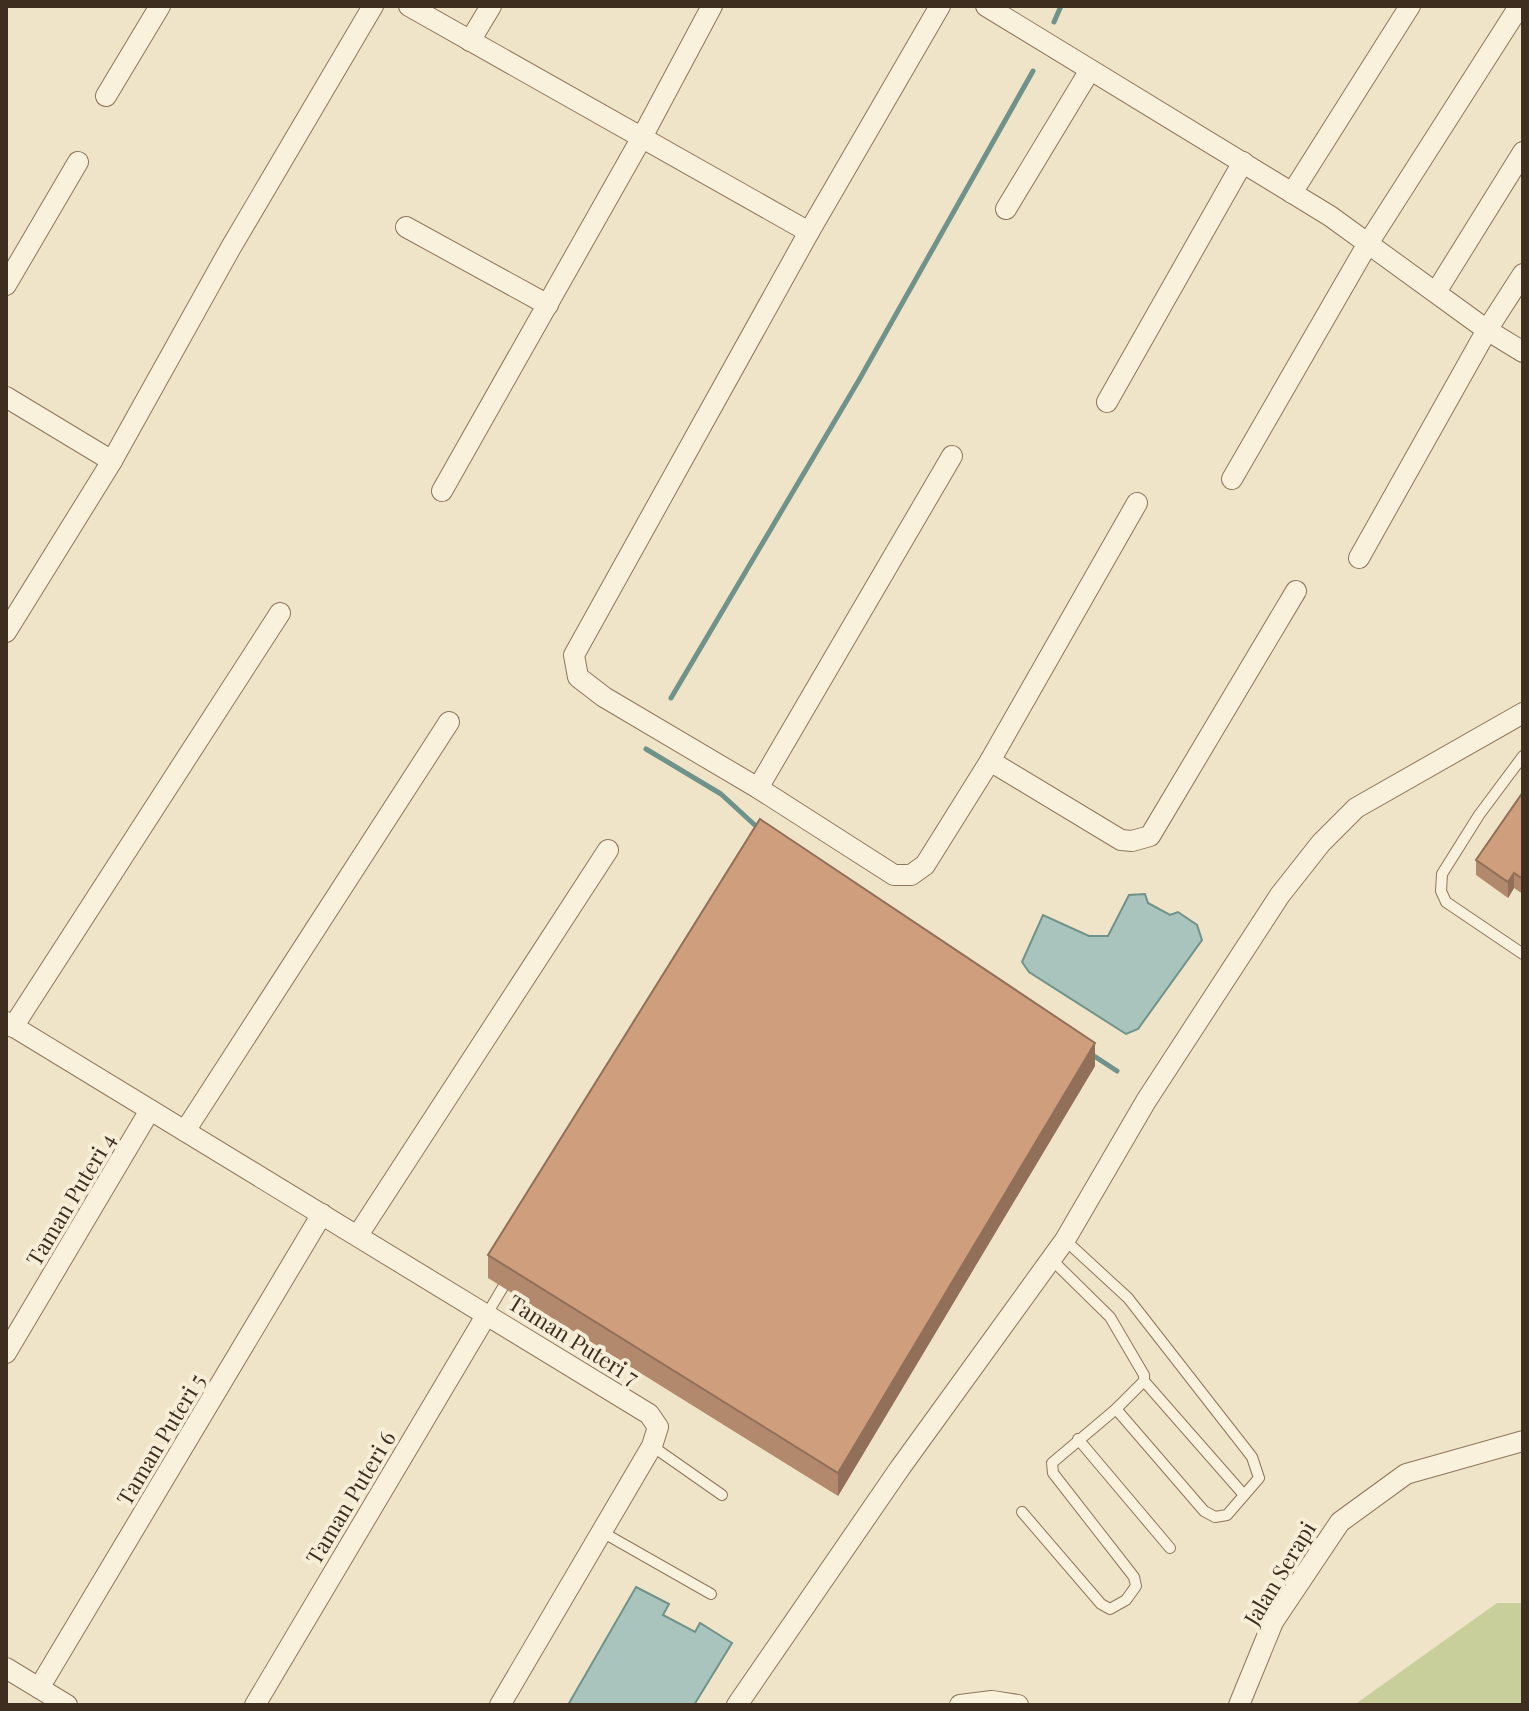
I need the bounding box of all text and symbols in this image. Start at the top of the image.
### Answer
street label: Taman Puteri 4 [18,1127,122,1271]
street label: Taman Puteri 7 [503,1287,645,1391]
street label: Taman Puteri 5 [109,1367,211,1511]
street label: Taman Puteri 6 [298,1425,402,1569]
street label: Jalan Serapi [1236,1515,1322,1632]

